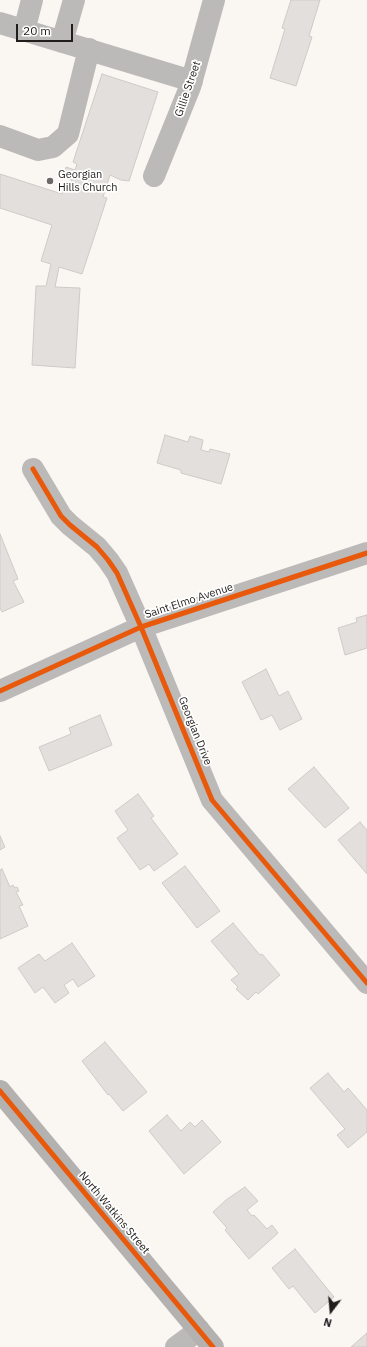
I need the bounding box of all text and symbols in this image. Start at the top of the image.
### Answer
scale bar [18,16,75,42]
text: 20 m [23,23,51,38]
street label: Gillie Street [172,59,204,119]
place label: Georgian Hills Church [58,168,117,194]
marker: Georgian Hills Church [45,176,55,186]
street label: Saint Elmo Avenue [143,580,235,622]
street label: Georgian Drive [175,695,215,767]
street label: North Watkins Street [76,1169,152,1257]
north arrow [311,1291,351,1331]
text: N [322,1315,333,1330]

